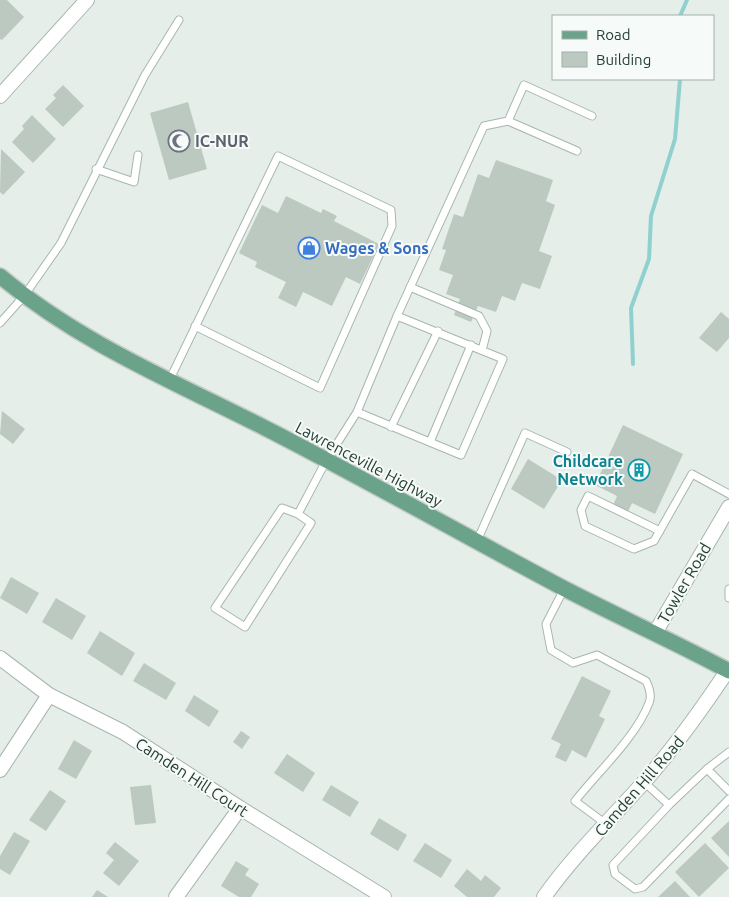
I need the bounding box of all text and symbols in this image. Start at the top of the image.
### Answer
legend [552,15,714,80]
text: Road [596,26,631,43]
text: Building [596,51,651,68]
mosque icon: IC-NUR [167,129,191,153]
place label: IC-NUR [195,132,249,150]
shop icon: Wages & Sons [297,236,321,260]
place label: Wages & Sons [325,239,429,257]
street label: Lawrenceville Highway [293,418,446,510]
place label: Childcare Network [553,452,623,488]
building icon: Childcare Network [627,458,651,482]
street label: Towler Road [654,540,714,626]
street label: Camden Hill Road [591,732,687,840]
street label: Camden Hill Court [132,734,252,820]

